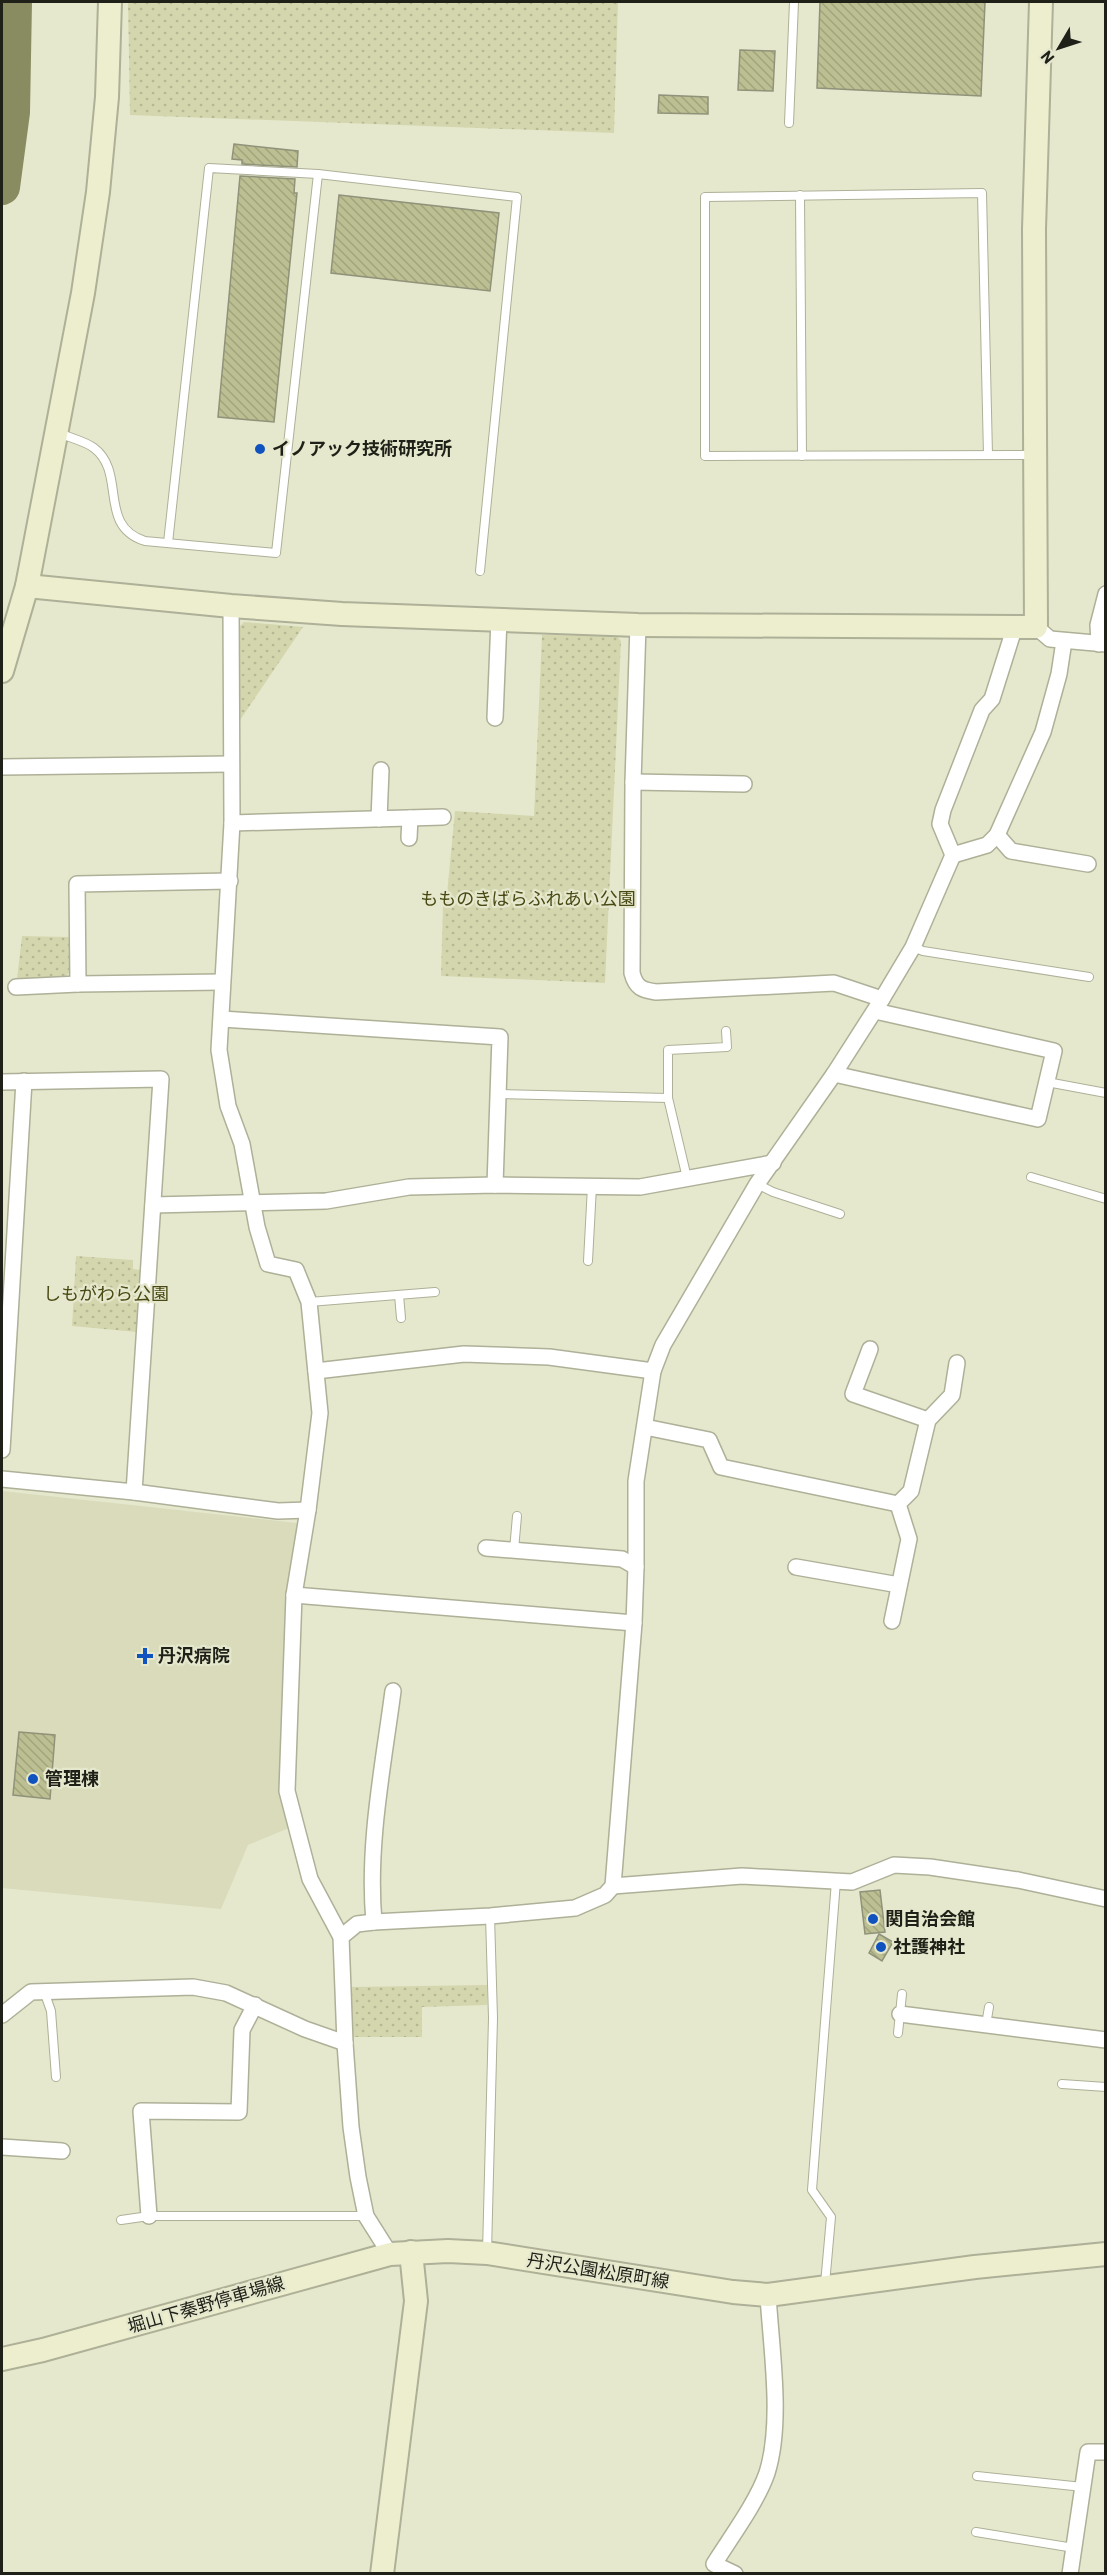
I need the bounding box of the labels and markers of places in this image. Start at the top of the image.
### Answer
place label: イノアック技術研究所 [272,437,452,459]
marker: イノアック技術研究所 [253,442,267,456]
place label: 丹沢病院 [158,1644,230,1666]
marker: 丹沢病院 [136,1647,154,1665]
place label: 管理棟 [45,1767,99,1789]
marker: 管理棟 [26,1772,40,1786]
place label: 関自治会館 [885,1907,975,1929]
marker: 関自治会館 [866,1912,880,1926]
place label: 社護神社 [893,1935,965,1957]
marker: 社護神社 [874,1940,888,1954]

